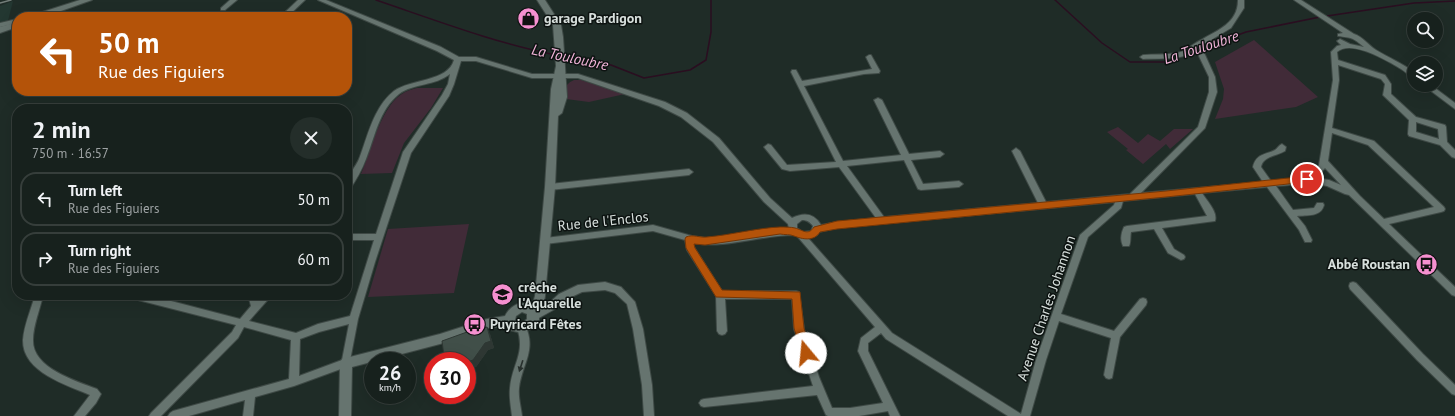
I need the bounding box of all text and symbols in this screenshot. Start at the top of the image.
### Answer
shop icon: garage Pardigon [515,5,541,31]
place label: garage Pardigon [544,9,642,27]
map controls [1407,12,1443,92]
button: search [1407,12,1443,48]
text: 50 m [98,24,159,61]
water label: La Touloubre [1161,26,1241,68]
icon: left [32,28,84,80]
water label: La Touloubre [530,40,610,74]
button: layers [1407,56,1443,92]
text: Rue des Figuiers [98,60,225,83]
text: 2 min [32,114,91,145]
button: close [290,117,332,159]
text: 750 m · 16:57 [32,145,109,162]
pin [1290,162,1324,196]
icon: arrive [1296,168,1318,190]
text: Turn left [68,181,122,200]
icon: left [34,188,56,210]
text: 50 m [297,190,330,209]
text: Rue des Figuiers [68,200,159,217]
street label: Rue de l'Enclos [557,207,649,235]
street label: Avenue Charles Johannon [1013,233,1079,383]
text: Turn right [68,241,131,260]
icon: right [34,248,56,270]
text: 60 m [297,250,330,269]
bus stop icon: Abbé Roustan [1413,251,1439,277]
place label: Abbé Roustan [1328,255,1410,273]
text: Rue des Figuiers [68,260,159,277]
place label: crêche l'Aquarelle [518,278,581,312]
school or university icon: crêche l'Aquarelle [490,282,516,308]
bus stop icon: Puyricard Fêtes [461,311,487,337]
place label: Puyricard Fêtes [490,315,582,333]
position arrow [785,332,827,374]
speed limit sign: 30 [424,352,476,404]
text: 26 [379,360,401,386]
one-way arrow [518,360,524,372]
text: km/h [379,381,401,394]

